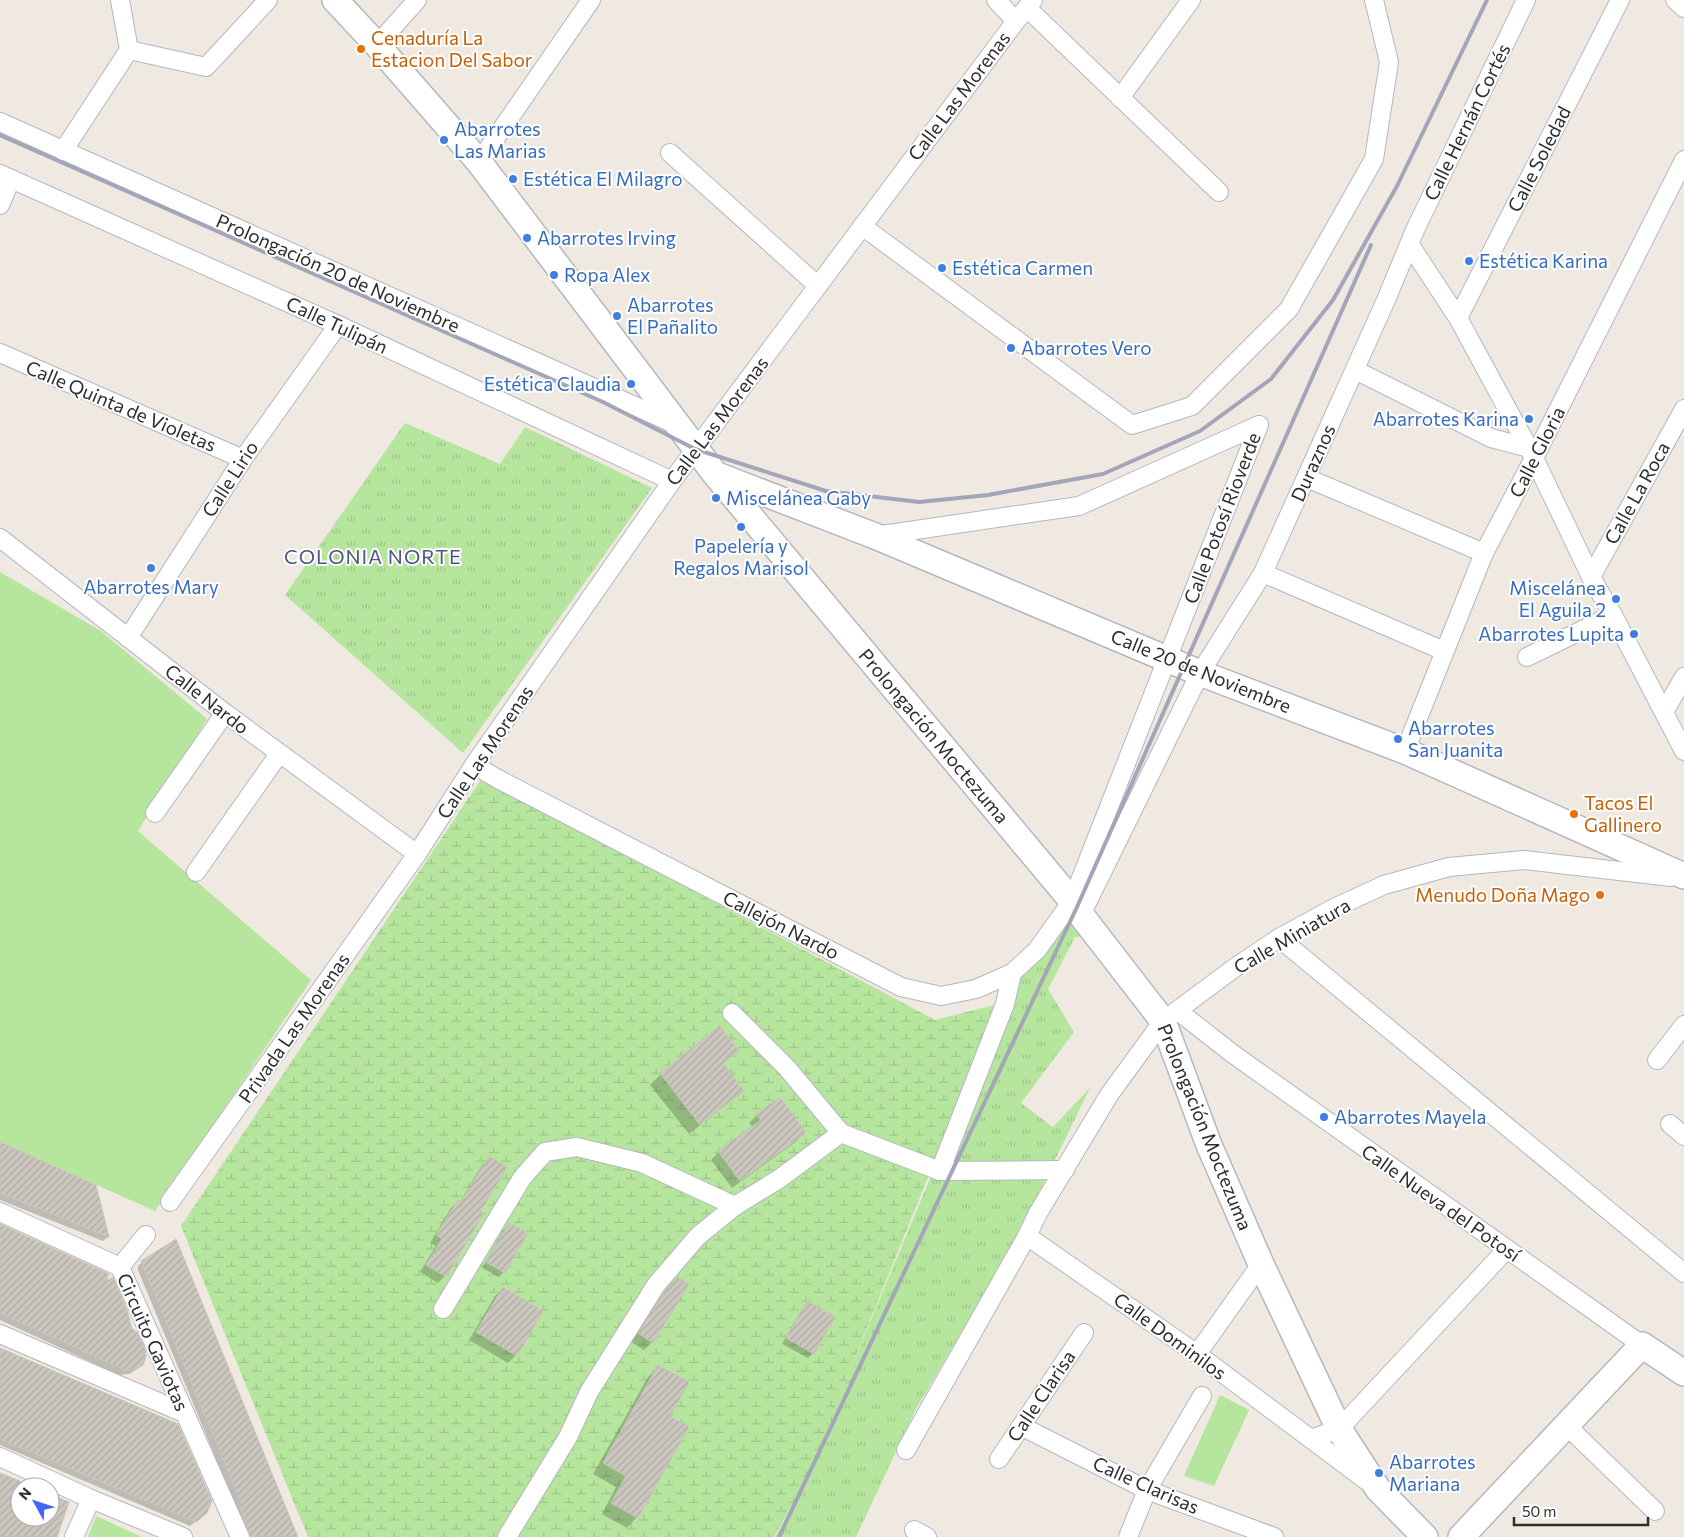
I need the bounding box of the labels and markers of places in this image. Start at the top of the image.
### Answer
place label: Cenaduría La Estacion Del Sabor [371,26,533,71]
marker: Cenaduría La Estacion Del Sabor [355,43,367,55]
place label: Abarrotes Las Marias [454,117,546,162]
marker: Abarrotes Las Marias [438,134,450,146]
place label: Estética El Milagro [523,167,683,190]
marker: Estética El Milagro [507,173,519,185]
place label: Abarrotes Irving [537,226,676,249]
marker: Abarrotes Irving [521,232,533,244]
place label: Estética Karina [1479,249,1608,272]
marker: Estética Karina [1463,255,1475,267]
place label: Estética Carmen [952,256,1093,279]
marker: Estética Carmen [936,262,948,274]
place label: Ropa Alex [564,263,650,286]
marker: Ropa Alex [548,269,560,281]
place label: Abarrotes El Pañalito [627,293,718,338]
marker: Abarrotes El Pañalito [611,310,623,322]
place label: Abarrotes Vero [1021,336,1152,359]
marker: Abarrotes Vero [1005,342,1017,354]
place label: Estética Claudia [484,372,621,395]
marker: Estética Claudia [625,378,637,390]
place label: Abarrotes Karina [1373,407,1519,430]
marker: Abarrotes Karina [1523,413,1535,425]
place label: Miscelánea Gaby [726,486,871,509]
marker: Miscelánea Gaby [710,492,722,504]
marker: Papelería y Regalos Marisol [735,521,747,533]
place label: Papelería y Regalos Marisol [673,534,809,579]
marker: Abarrotes Mary [145,562,157,574]
place label: Abarrotes Mary [83,575,219,598]
place label: Miscelánea El Aguila 2 [1509,576,1606,621]
marker: Miscelánea El Aguila 2 [1610,593,1622,605]
place label: Abarrotes Lupita [1478,622,1624,645]
marker: Abarrotes Lupita [1628,628,1640,640]
place label: Abarrotes San Juanita [1408,716,1503,761]
marker: Abarrotes San Juanita [1392,733,1404,745]
place label: Tacos El Gallinero [1584,791,1662,836]
marker: Tacos El Gallinero [1568,808,1580,820]
place label: Menudo Doña Mago [1415,883,1590,906]
marker: Menudo Doña Mago [1594,889,1606,901]
place label: Abarrotes Mayela [1334,1105,1486,1128]
marker: Abarrotes Mayela [1318,1111,1330,1123]
place label: Abarrotes Mariana [1389,1450,1476,1495]
marker: Abarrotes Mariana [1373,1467,1385,1479]

